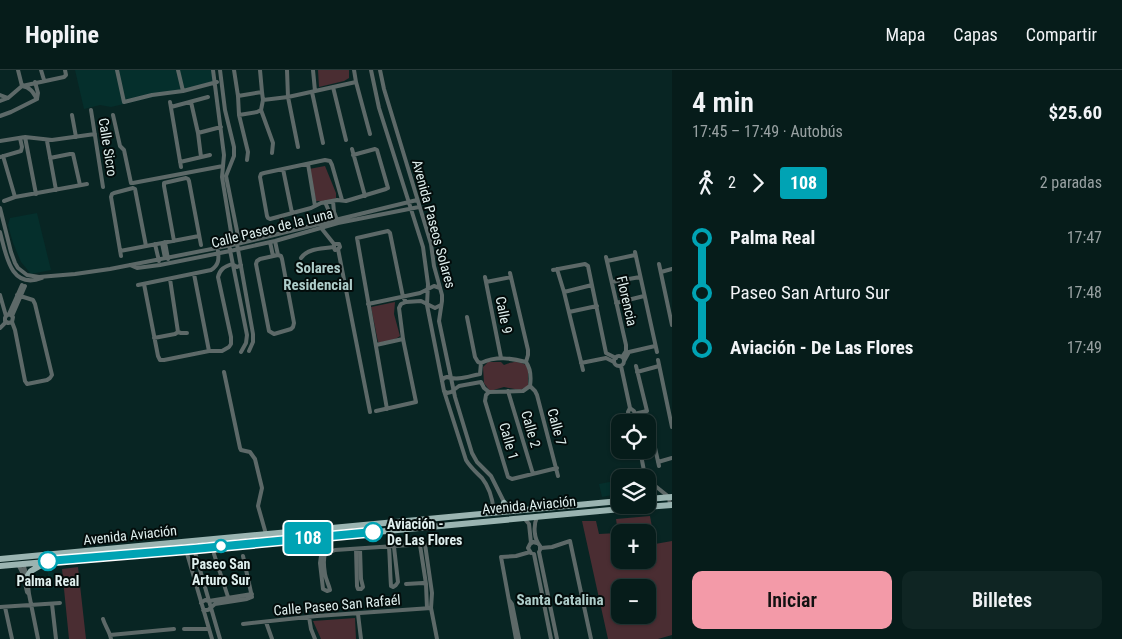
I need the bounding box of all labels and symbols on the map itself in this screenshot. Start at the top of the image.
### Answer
street label: Calle Sicro [95,117,121,177]
street label: Avenida Paseos Solares [409,158,459,290]
street label: Calle Paseo de la Luna [209,205,335,251]
district label: Solares Residencial [283,259,353,294]
street label: Florencia [613,274,641,328]
street label: Calle 9 [493,295,515,335]
street label: Calle 7 [544,407,570,447]
street label: Calle 2 [518,409,544,449]
street label: Calle 1 [496,421,522,461]
street label: Avenida Aviación [481,493,577,517]
place label: Aviación - De Las Flores [387,516,462,548]
street label: Avenida Aviación [82,522,178,548]
line badge: 108 [279,522,337,554]
marker: Aviación - De Las Flores [363,522,383,542]
marker: Paseo San Arturo Sur [214,539,228,553]
marker: Palma Real [38,551,58,571]
place label: Paseo San Arturo Sur [192,556,250,588]
place label: Palma Real [17,573,79,589]
street label: Calle Paseo San Rafaél [273,591,401,619]
district label: Santa Catalina [517,591,603,609]

